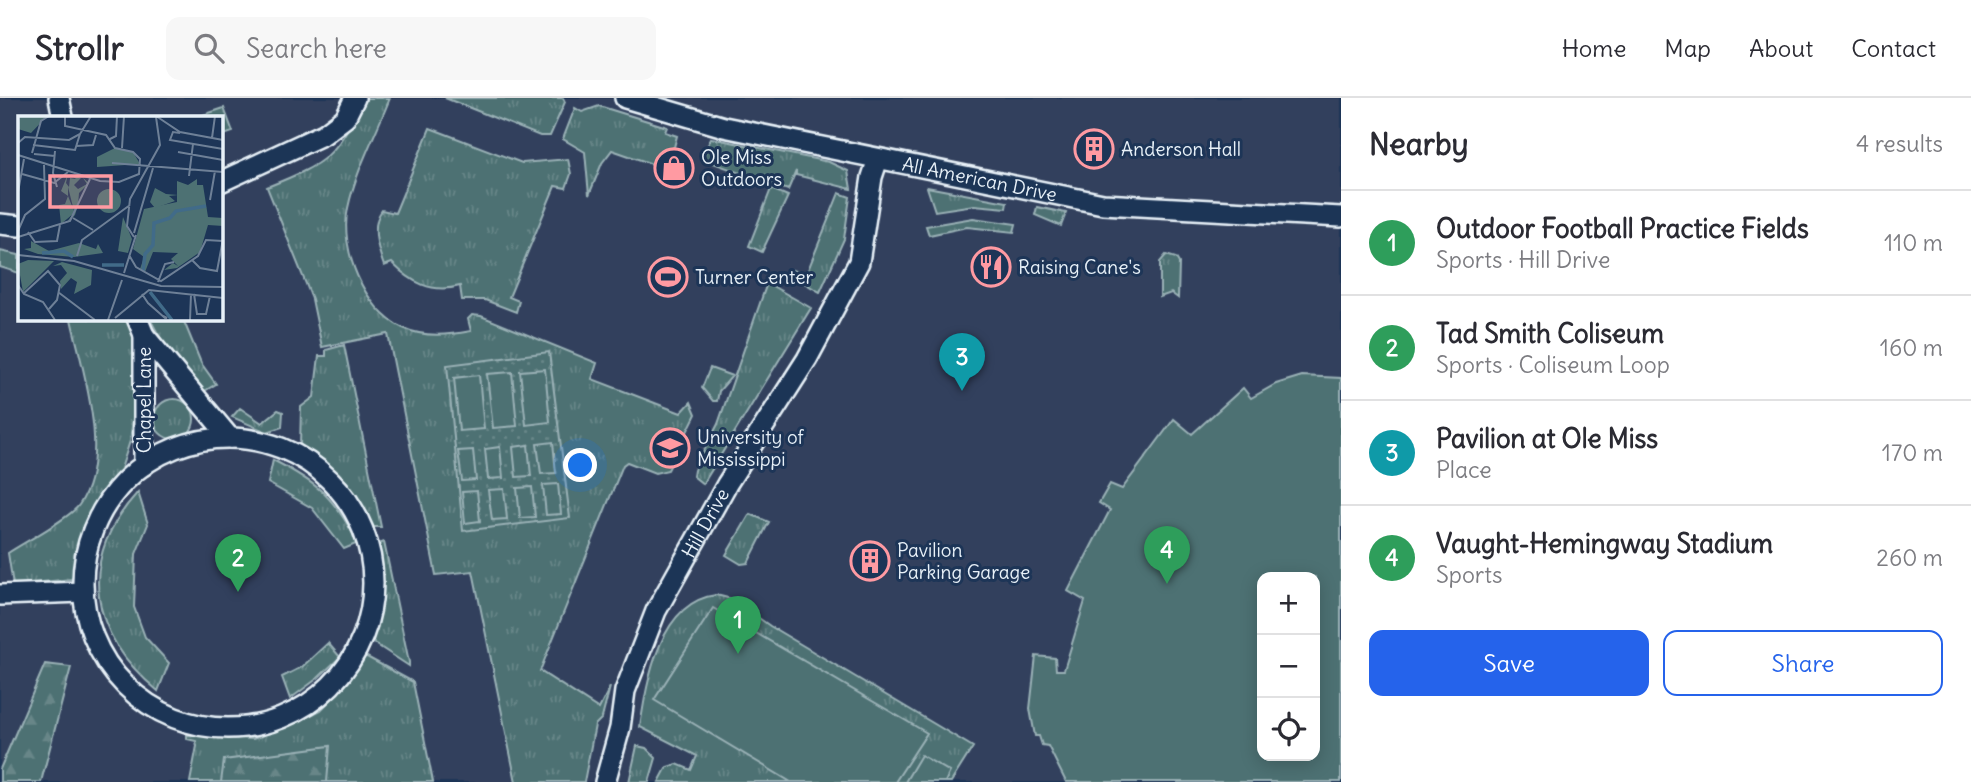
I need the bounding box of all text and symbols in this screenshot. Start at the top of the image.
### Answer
search box [166,17,656,80]
text: Strollr [35,27,124,69]
icon: search [190,29,228,67]
text: Search here [246,32,387,65]
text: Home [1562,33,1626,63]
text: Map [1664,33,1711,63]
text: About [1749,33,1813,63]
text: Contact [1851,33,1936,63]
inset map [18,116,222,320]
text: Nearby [1369,125,1469,163]
building icon: Anderson Hall [1073,128,1115,170]
text: 4 results [1856,129,1943,158]
place label: Anderson Hall [1121,137,1241,161]
place label: Ole Miss Outdoors [701,145,782,191]
shop icon: Ole Miss Outdoors [653,147,695,189]
street label: All American Drive [900,152,1059,206]
text: Outdoor Football Practice Fields [1436,212,1809,245]
text: 1 [1387,228,1397,257]
text: 110 m [1884,228,1943,257]
text: Sports · Hill Drive [1436,245,1610,274]
restaurant icon: Raising Cane's [970,246,1012,288]
place label: Raising Cane's [1018,255,1141,279]
sports icon: Turner Center [647,256,689,298]
place label: Turner Center [695,265,813,289]
text: Tad Smith Coliseum [1436,317,1664,350]
pin: 3 [939,333,985,391]
text: 2 [1386,333,1398,362]
text: 160 m [1880,333,1943,362]
street label: Chapel Lane [132,347,156,453]
text: Sports · Coliseum Loop [1436,350,1670,379]
text: Pavilion at Ole Miss [1436,422,1658,455]
place label: University of Mississippi [697,425,804,471]
school or university icon: University of Mississippi [649,427,691,469]
text: 3 [1385,438,1399,467]
text: 170 m [1882,438,1943,467]
your location [563,448,597,482]
text: Place [1436,455,1492,484]
street label: Hill Drive [676,484,734,562]
pin: 4 [1144,526,1190,584]
text: Vaught-Hemingway Stadium [1436,527,1773,560]
pin: 2 [215,534,261,592]
place label: Pavilion Parking Garage [897,538,1030,584]
building icon: Pavilion Parking Garage [849,540,891,582]
text: 4 [1385,543,1399,572]
text: 260 m [1876,543,1943,572]
text: Sports [1436,560,1502,589]
map controls [1257,572,1320,761]
button: + [1257,572,1320,635]
pin: 1 [715,596,761,654]
button: Save [1369,630,1649,696]
button: Share [1663,630,1943,696]
button: − [1257,635,1320,698]
button: locate [1257,698,1320,761]

